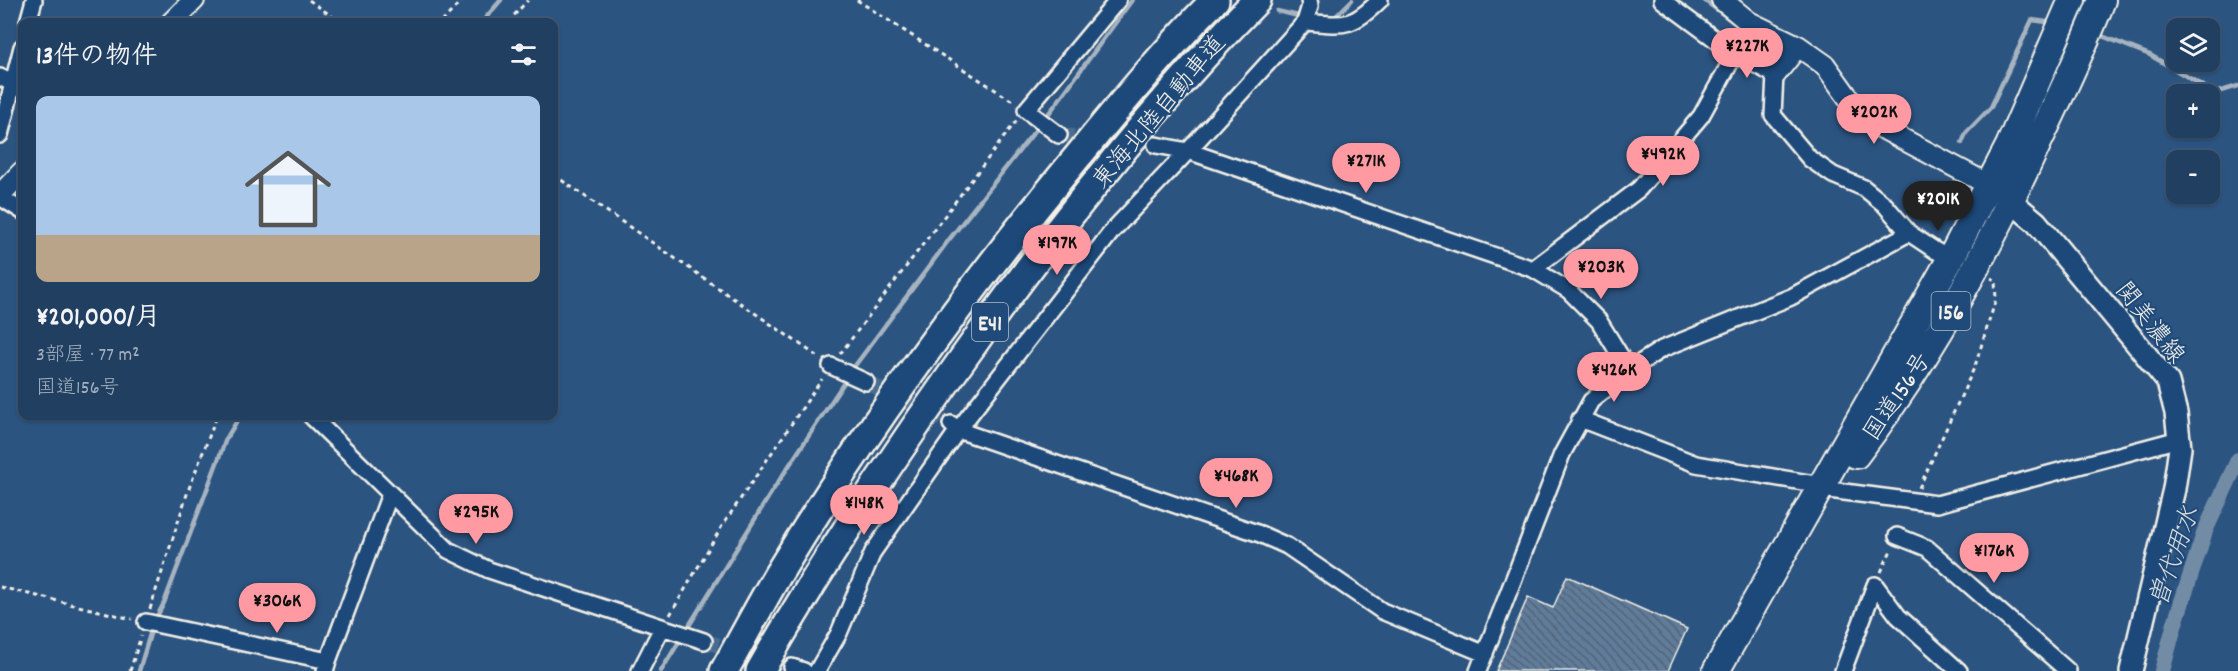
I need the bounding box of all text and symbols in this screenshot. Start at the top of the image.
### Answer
map controls [2166,18,2220,204]
button: layers [2166,18,2220,72]
street label: 東海北陸自動車道 [1086,28,1235,197]
pin: ¥227K [1705,28,1789,79]
text: ¥227K [1725,33,1769,61]
icon: filters [507,38,540,71]
text: 13件の物件 [36,39,157,76]
button: + [2166,84,2220,138]
pin: ¥202K [1832,94,1916,145]
text: ¥202K [1850,99,1898,127]
icon: home [234,135,342,243]
pin: ¥492K [1621,136,1705,187]
text: ¥492K [1640,141,1686,169]
pin: ¥271K [1324,143,1408,194]
text: ¥271K [1346,148,1386,176]
button: − [2166,150,2220,204]
pin: ¥201K [1896,181,1980,232]
text: ¥201K [1917,186,1959,214]
pin: ¥197K [1015,225,1099,276]
text: ¥197K [1037,230,1077,258]
pin: ¥203K [1559,249,1643,300]
text: ¥203K [1577,254,1625,282]
street label: 関美濃線 [2106,276,2192,372]
road number: 156 [1932,292,1970,330]
text: ¥201,000/月 [36,300,161,337]
road number: E41 [972,303,1008,341]
text: 3部屋 · 77 m² [36,342,140,370]
street label: 国道156号 [1856,347,1941,449]
pin: ¥426K [1572,352,1656,403]
text: ¥426K [1591,357,1637,385]
text: 国道156号 [36,375,119,403]
pin: ¥468K [1194,458,1278,509]
text: ¥468K [1213,463,1259,491]
pin: ¥148K [822,485,906,536]
text: ¥148K [844,490,884,518]
pin: ¥295K [434,494,518,545]
text: ¥295K [453,499,499,527]
water label: 曽代用水 [2142,502,2211,612]
pin: ¥176K [1952,533,2036,584]
text: ¥176K [1974,538,2014,566]
pin: ¥306K [235,583,319,634]
text: ¥306K [253,588,301,616]

